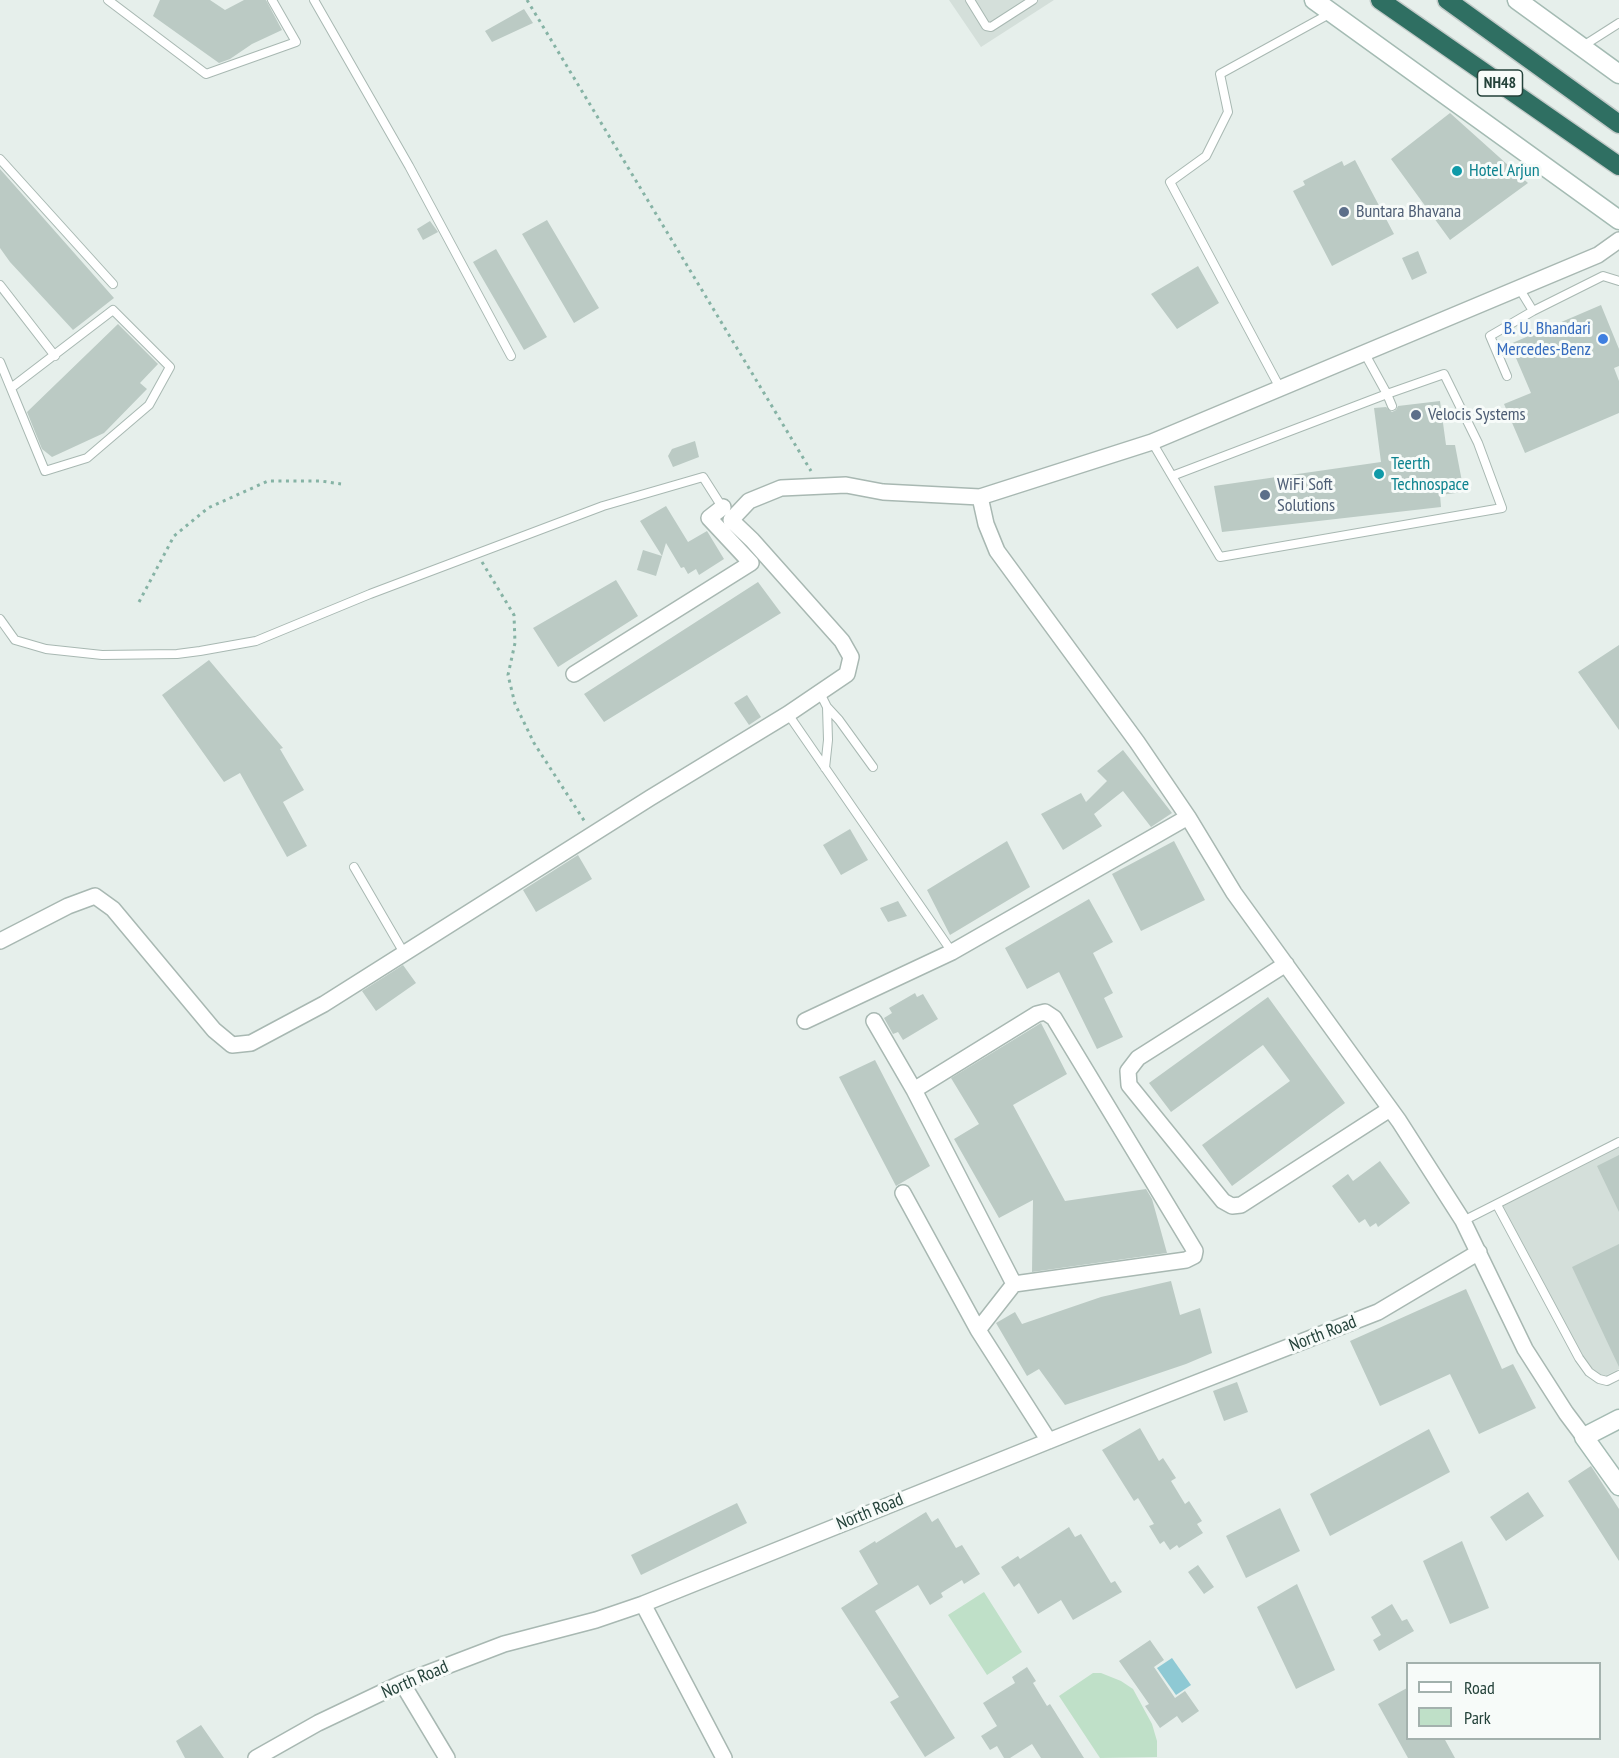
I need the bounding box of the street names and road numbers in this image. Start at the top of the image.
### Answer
road number: NH48 [1478,70,1522,96]
street label: North Road [1286,1311,1360,1357]
street label: North Road [833,1489,907,1535]
street label: North Road [378,1656,452,1704]

